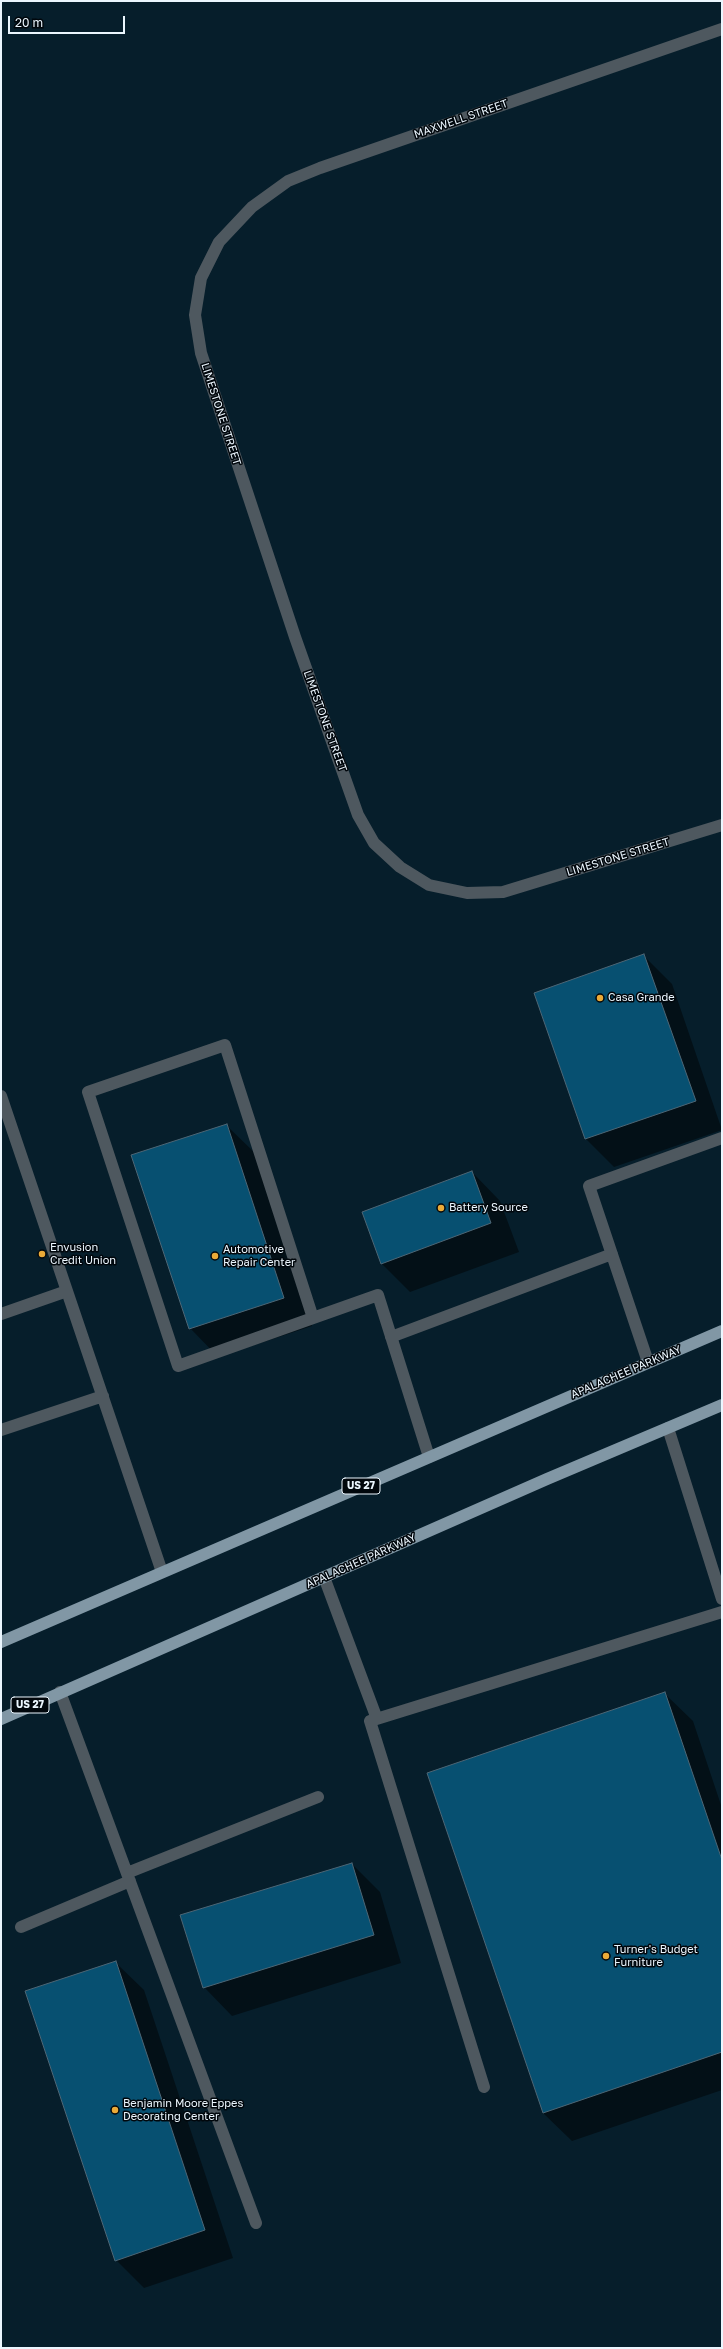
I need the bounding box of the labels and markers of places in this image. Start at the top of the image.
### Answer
place label: Casa Grande [608,991,675,1005]
marker: Casa Grande [595,993,605,1003]
place label: Battery Source [449,1201,528,1215]
marker: Battery Source [436,1203,446,1213]
place label: Envusion Credit Union [50,1241,116,1267]
place label: Automotive Repair Center [223,1243,295,1269]
marker: Envusion Credit Union [37,1249,47,1259]
marker: Automotive Repair Center [210,1251,220,1261]
place label: Turner's Budget Furniture [614,1943,698,1969]
marker: Turner's Budget Furniture [601,1951,611,1961]
place label: Benjamin Moore Eppes Decorating Center [123,2097,243,2123]
marker: Benjamin Moore Eppes Decorating Center [110,2105,120,2115]

